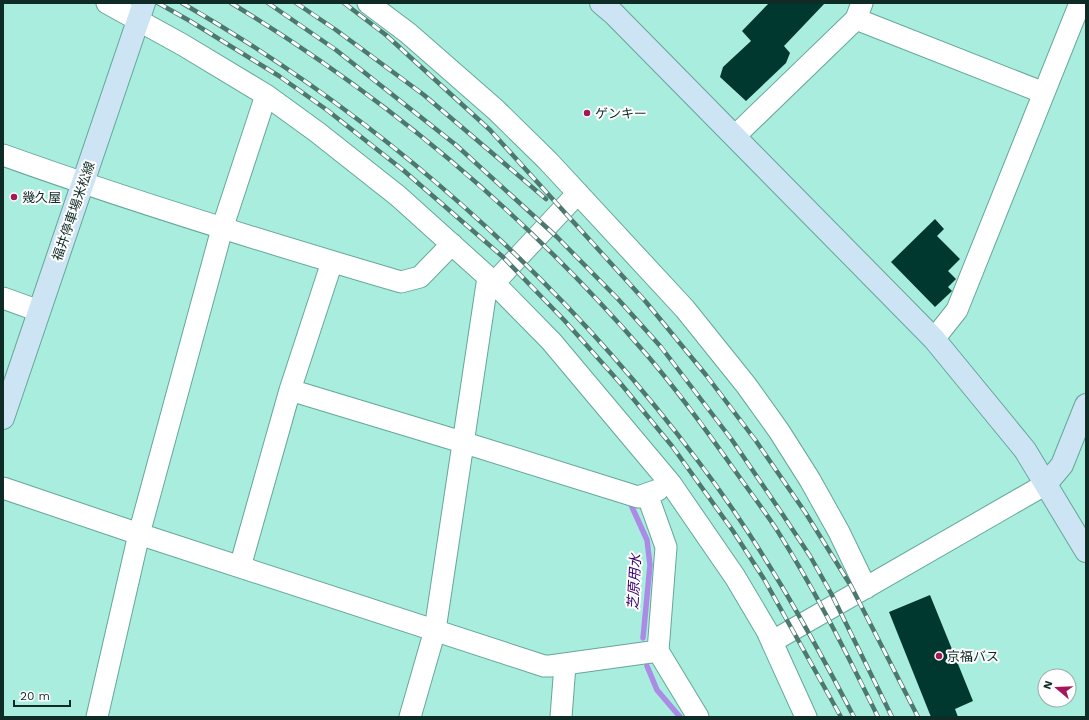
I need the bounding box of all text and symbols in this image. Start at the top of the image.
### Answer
place label: ゲンキー [595,106,647,121]
marker: ゲンキー [582,108,592,118]
street label: 福井停車場米松線 [49,160,97,263]
place label: 幾久屋 [22,190,61,205]
marker: 幾久屋 [9,192,19,202]
water label: 芝原用水 [625,552,644,610]
place label: 京福バス [947,649,999,664]
marker: 京福バス [934,651,944,661]
north arrow [1037,668,1077,708]
text: N [1041,679,1055,691]
scale bar [14,682,70,708]
text: 20 m [20,689,50,703]

